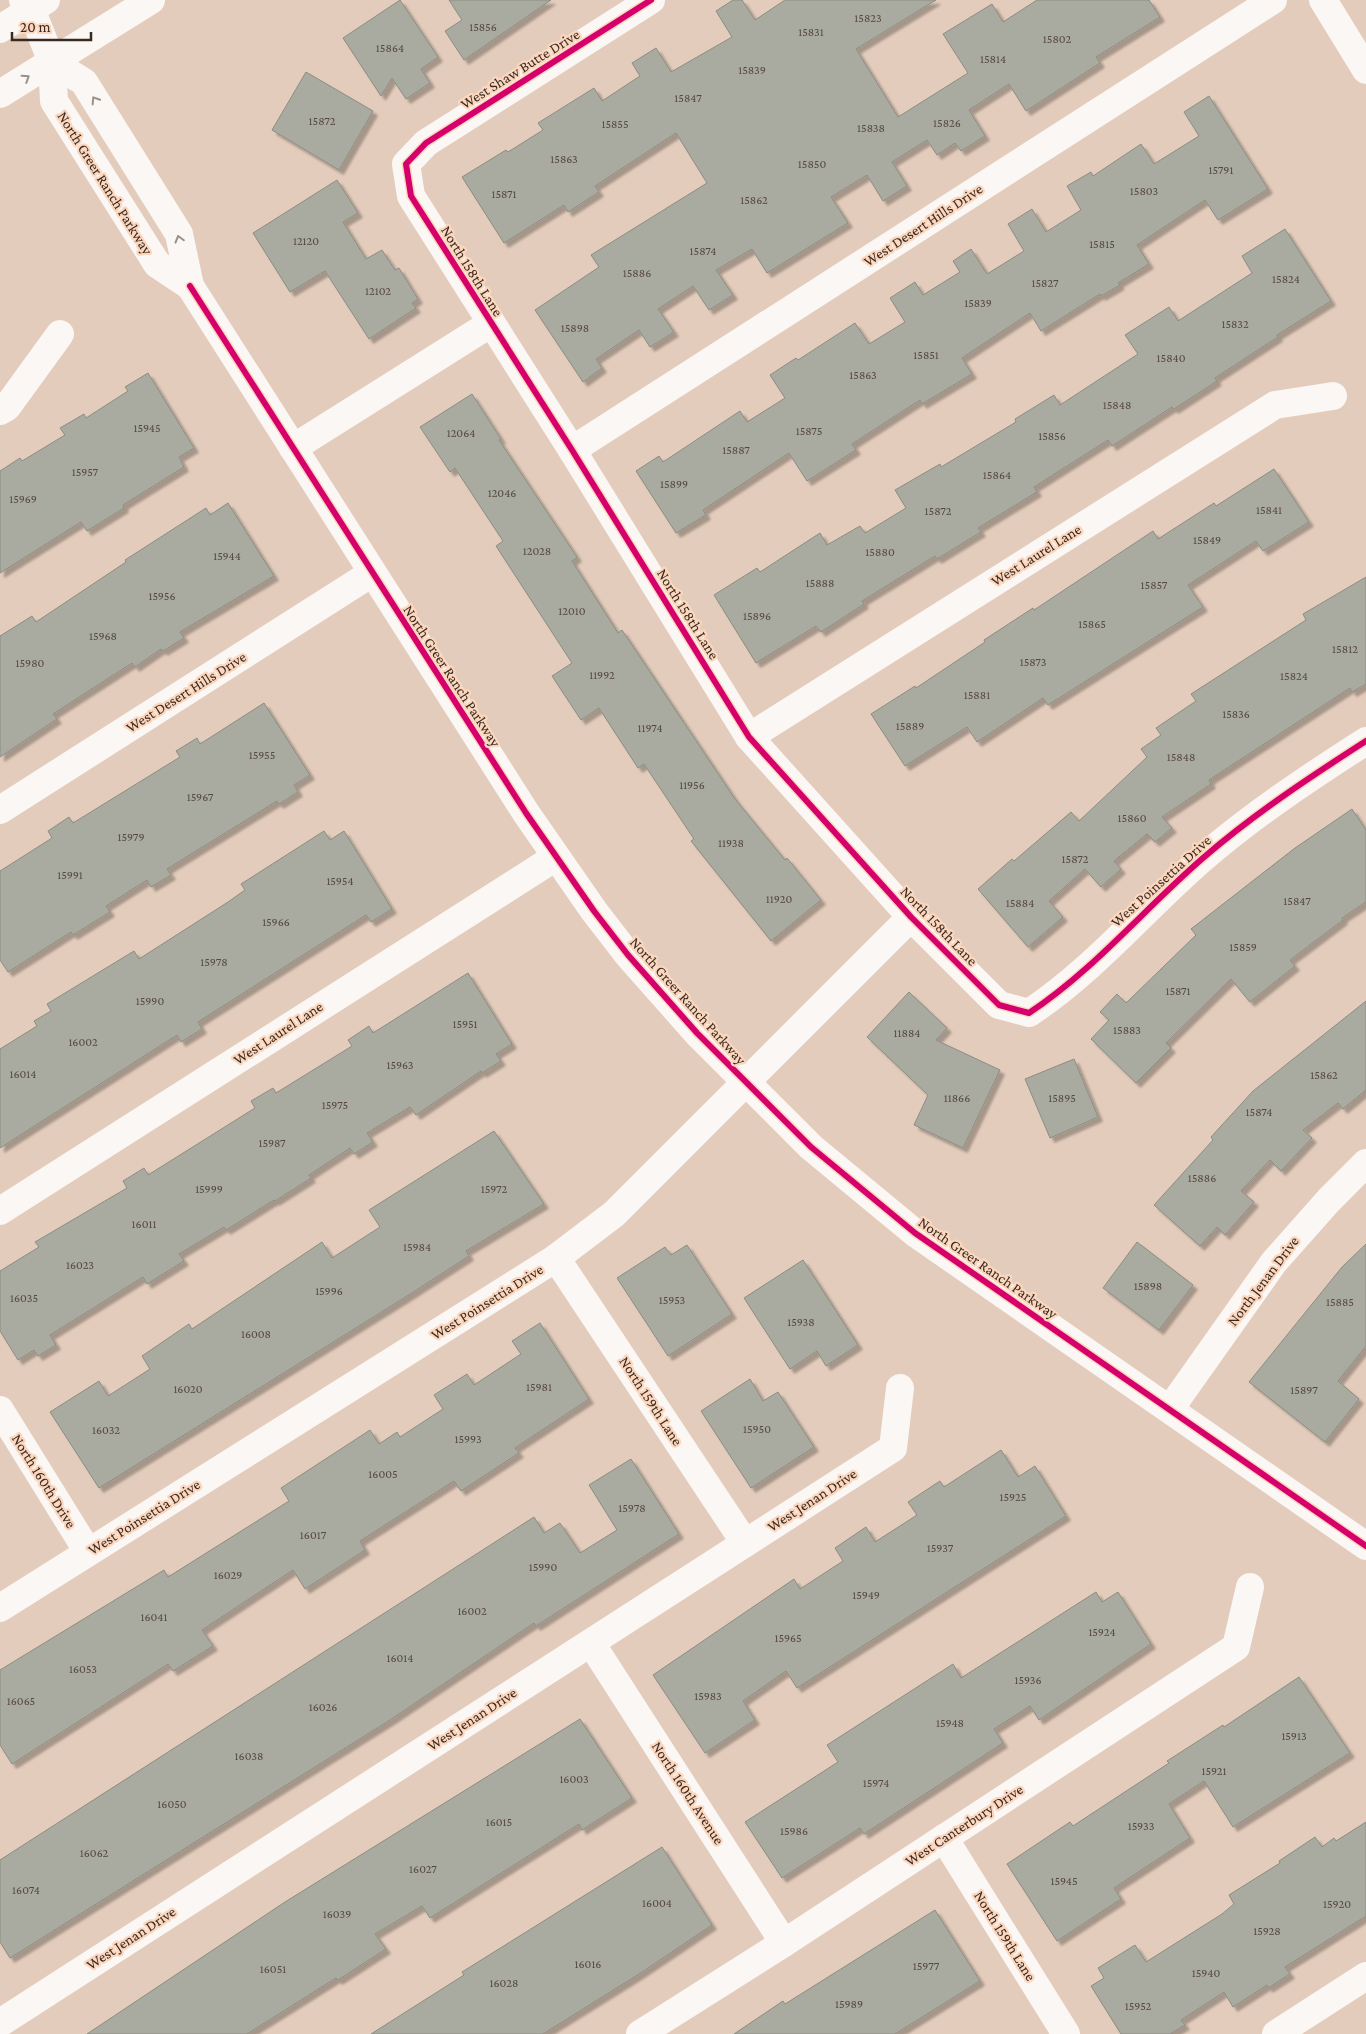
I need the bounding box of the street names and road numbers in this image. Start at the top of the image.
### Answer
street label: West Shaw Butte Drive [458,26,583,112]
street label: North Greer Ranch Parkway [54,109,156,258]
street label: West Desert Hills Drive [861,180,986,269]
street label: North 158th Lane [438,223,506,319]
street label: West Laurel Lane [988,521,1084,589]
street label: North 158th Lane [654,566,722,662]
street label: North Greer Ranch Parkway [399,602,504,750]
street label: West Desert Hills Drive [123,648,249,735]
street label: West Poinsettia Drive [1108,832,1215,930]
street label: North 158th Lane [897,883,981,969]
street label: North Greer Ranch Parkway [626,934,749,1069]
street label: West Laurel Lane [230,998,326,1068]
street label: North Greer Ranch Parkway [915,1214,1060,1323]
street label: North Jenan Drive [1224,1233,1303,1330]
street label: West Poinsettia Drive [428,1261,546,1343]
street label: North 159th Lane [616,1354,686,1449]
street label: North 160th Drive [9,1431,80,1531]
street label: West Jenan Drive [764,1465,860,1536]
street label: West Poinsettia Drive [85,1476,203,1558]
street label: West Jenan Drive [424,1684,520,1755]
street label: North 160th Avenue [649,1739,727,1848]
street label: West Canterbury Drive [902,1781,1027,1870]
street label: North 159th Lane [971,1888,1039,1984]
street label: West Jenan Drive [83,1903,179,1974]

